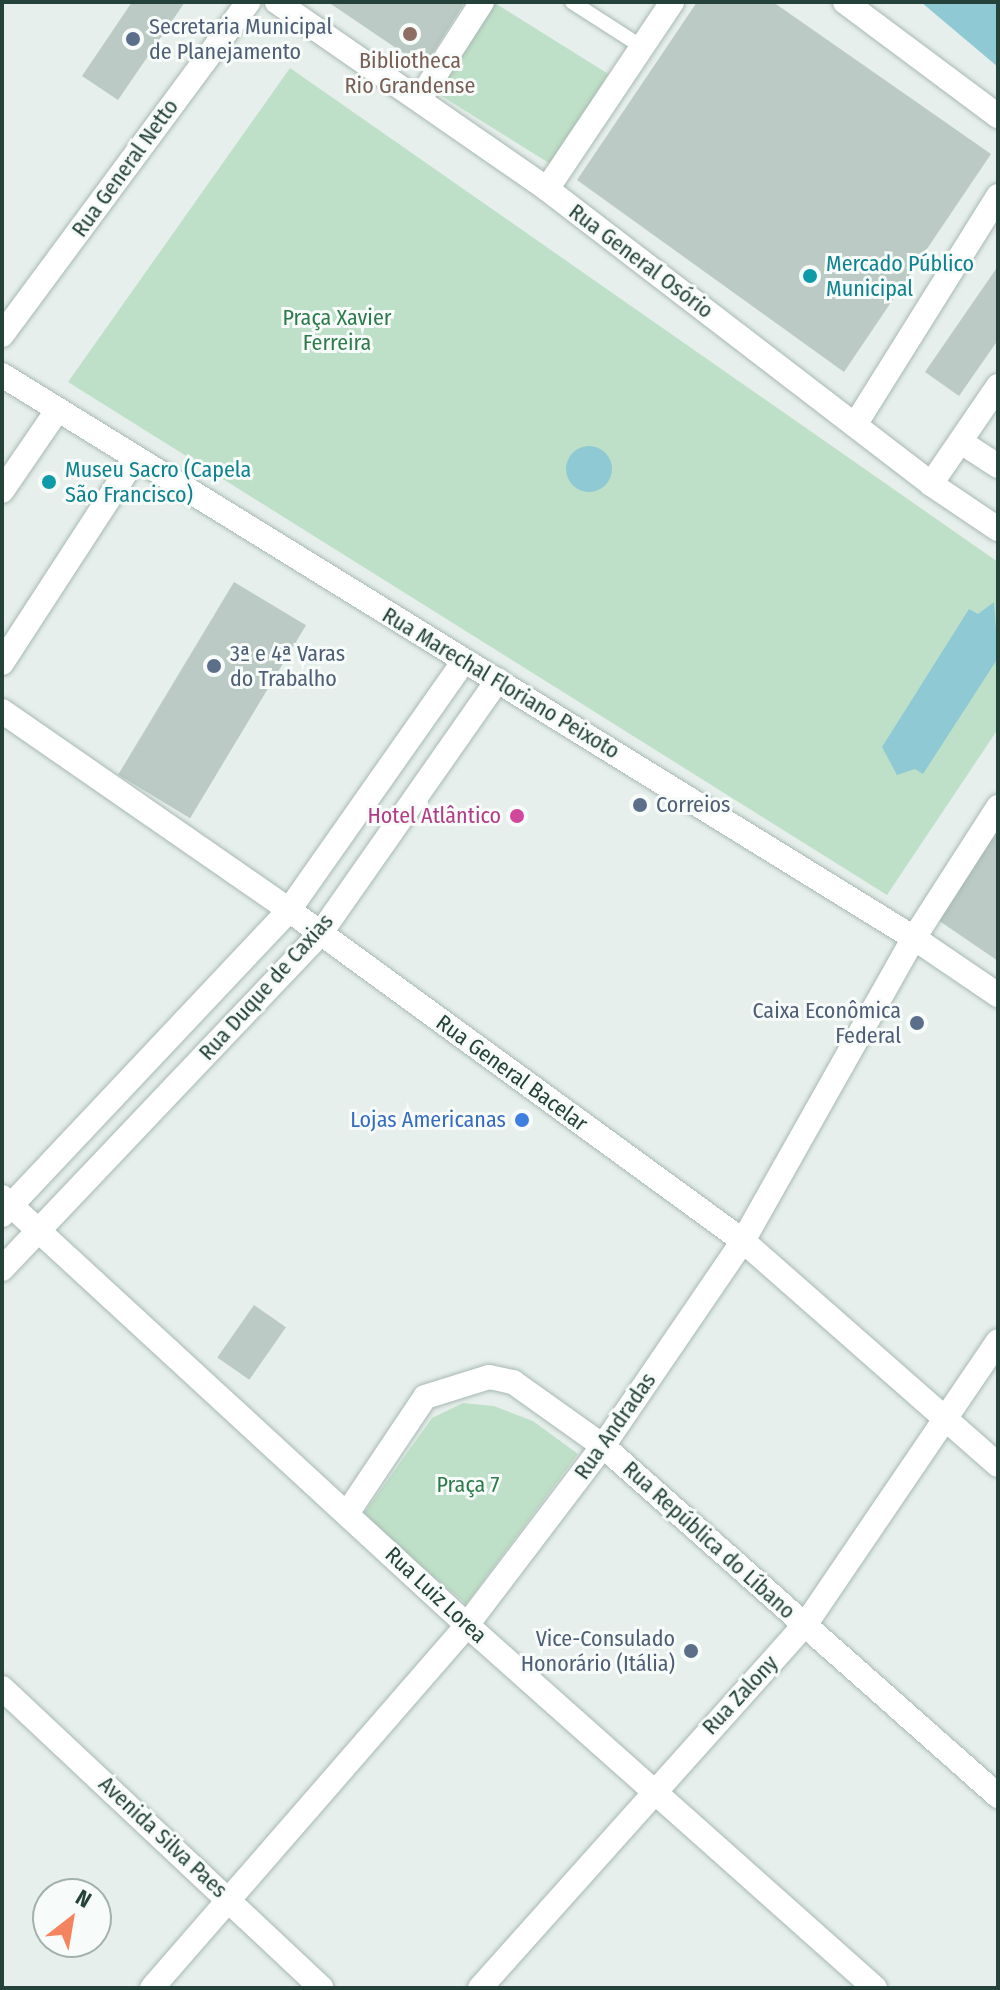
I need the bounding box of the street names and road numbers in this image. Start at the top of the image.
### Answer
street label: Rua General Netto [66,94,184,242]
street label: Rua General Osório [564,198,718,324]
street label: Rua Marechal Floriano Peixoto [378,602,624,764]
street label: Rua Duque de Caxias [193,908,339,1066]
street label: Rua General Bacelar [431,1009,593,1137]
street label: Rua Andradas [569,1368,661,1484]
street label: Rua República do Líbano [617,1456,801,1624]
street label: Rua Luiz Lorea [380,1541,492,1649]
street label: Rua Zalony [697,1650,783,1740]
street label: Avenida Silva Paes [93,1771,233,1903]

